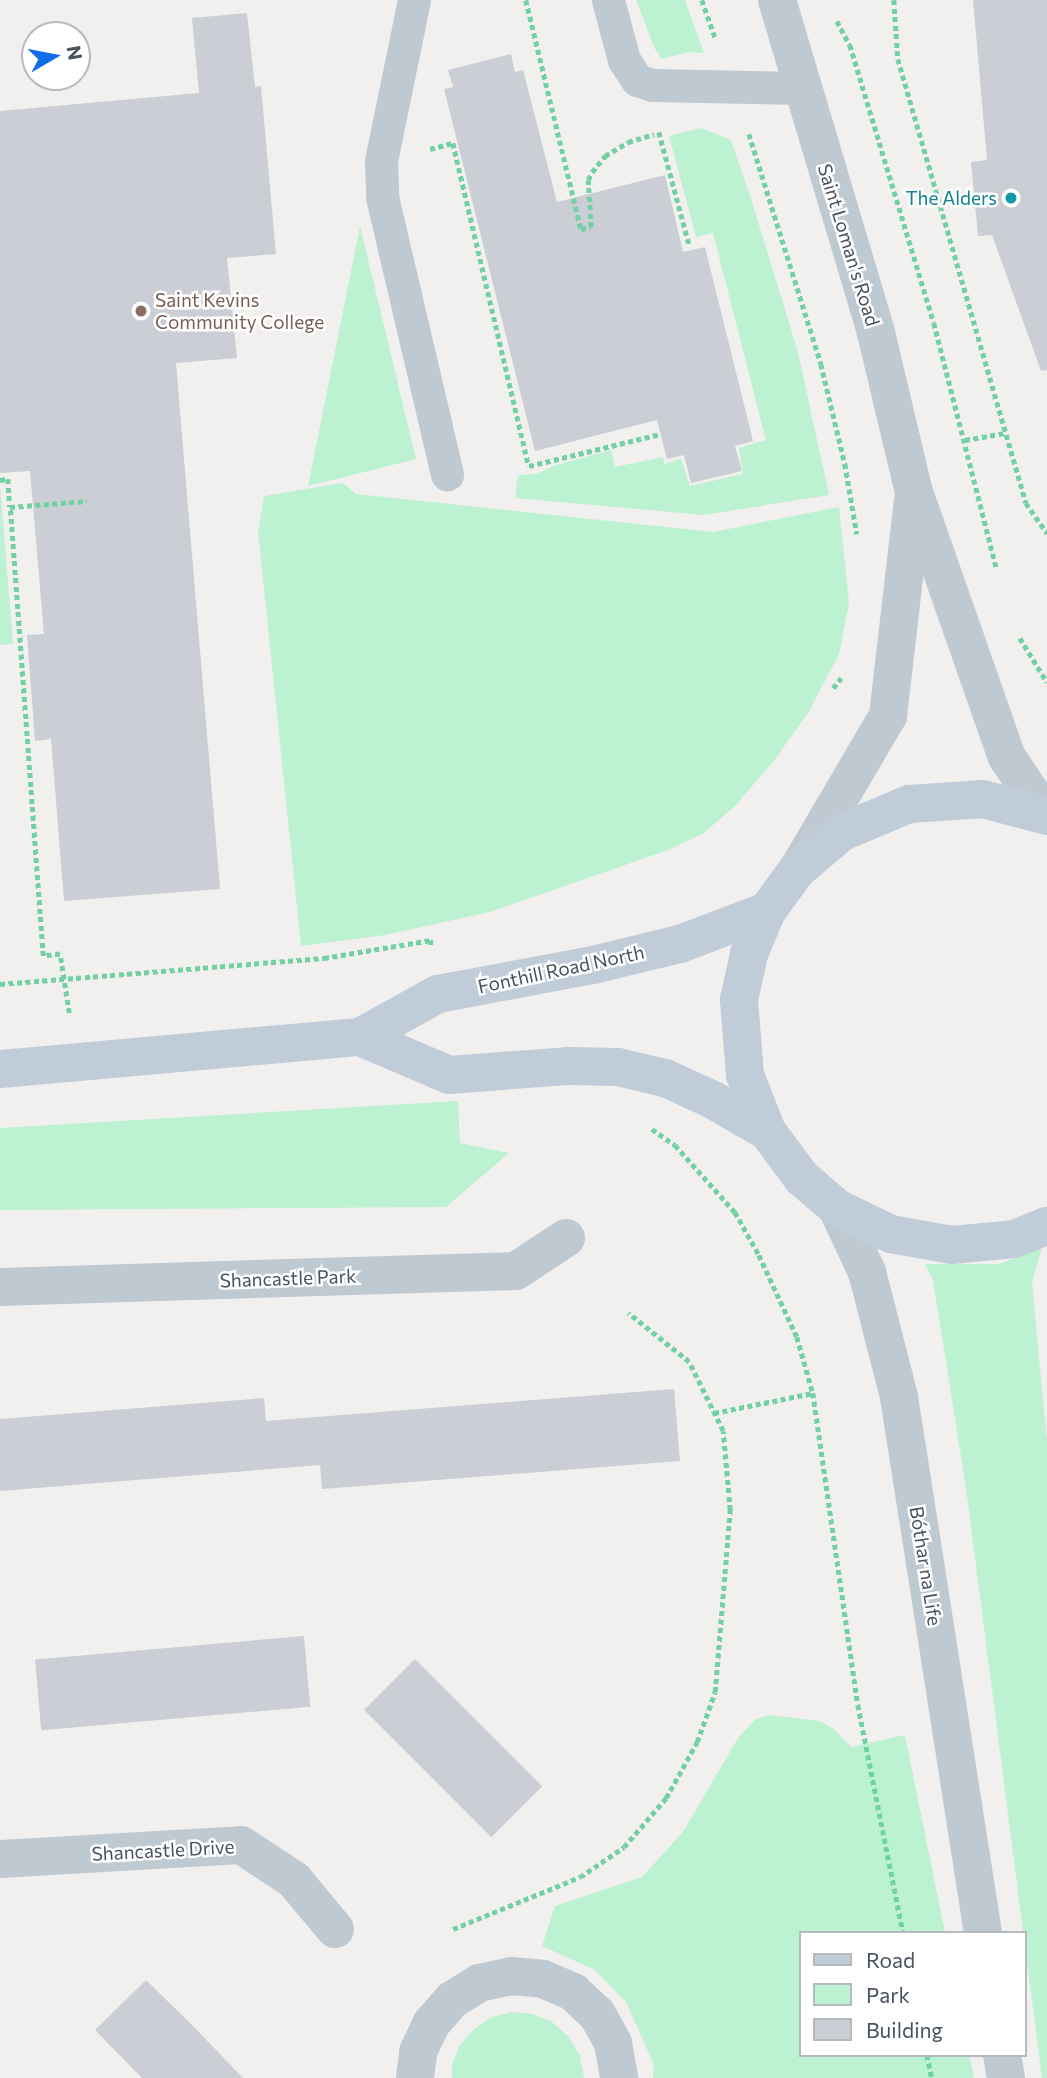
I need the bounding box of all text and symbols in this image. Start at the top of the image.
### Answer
north arrow [21,21,91,91]
text: N [63,44,88,62]
street label: Saint Loman's Road [813,161,885,329]
place label: The Alders [905,187,997,209]
marker: The Alders [1003,190,1019,206]
place label: Saint Kevins Community College [155,289,324,333]
marker: Saint Kevins Community College [133,303,149,319]
street label: Fonthill Road North [476,940,646,998]
street label: Shancastle Park [219,1264,357,1292]
street label: Bóthar na Life [905,1505,947,1627]
street label: Shancastle Drive [91,1835,235,1865]
legend [799,1931,1026,2057]
text: Road [866,1947,915,1972]
text: Park [866,1982,910,2007]
text: Building [866,2017,943,2042]

